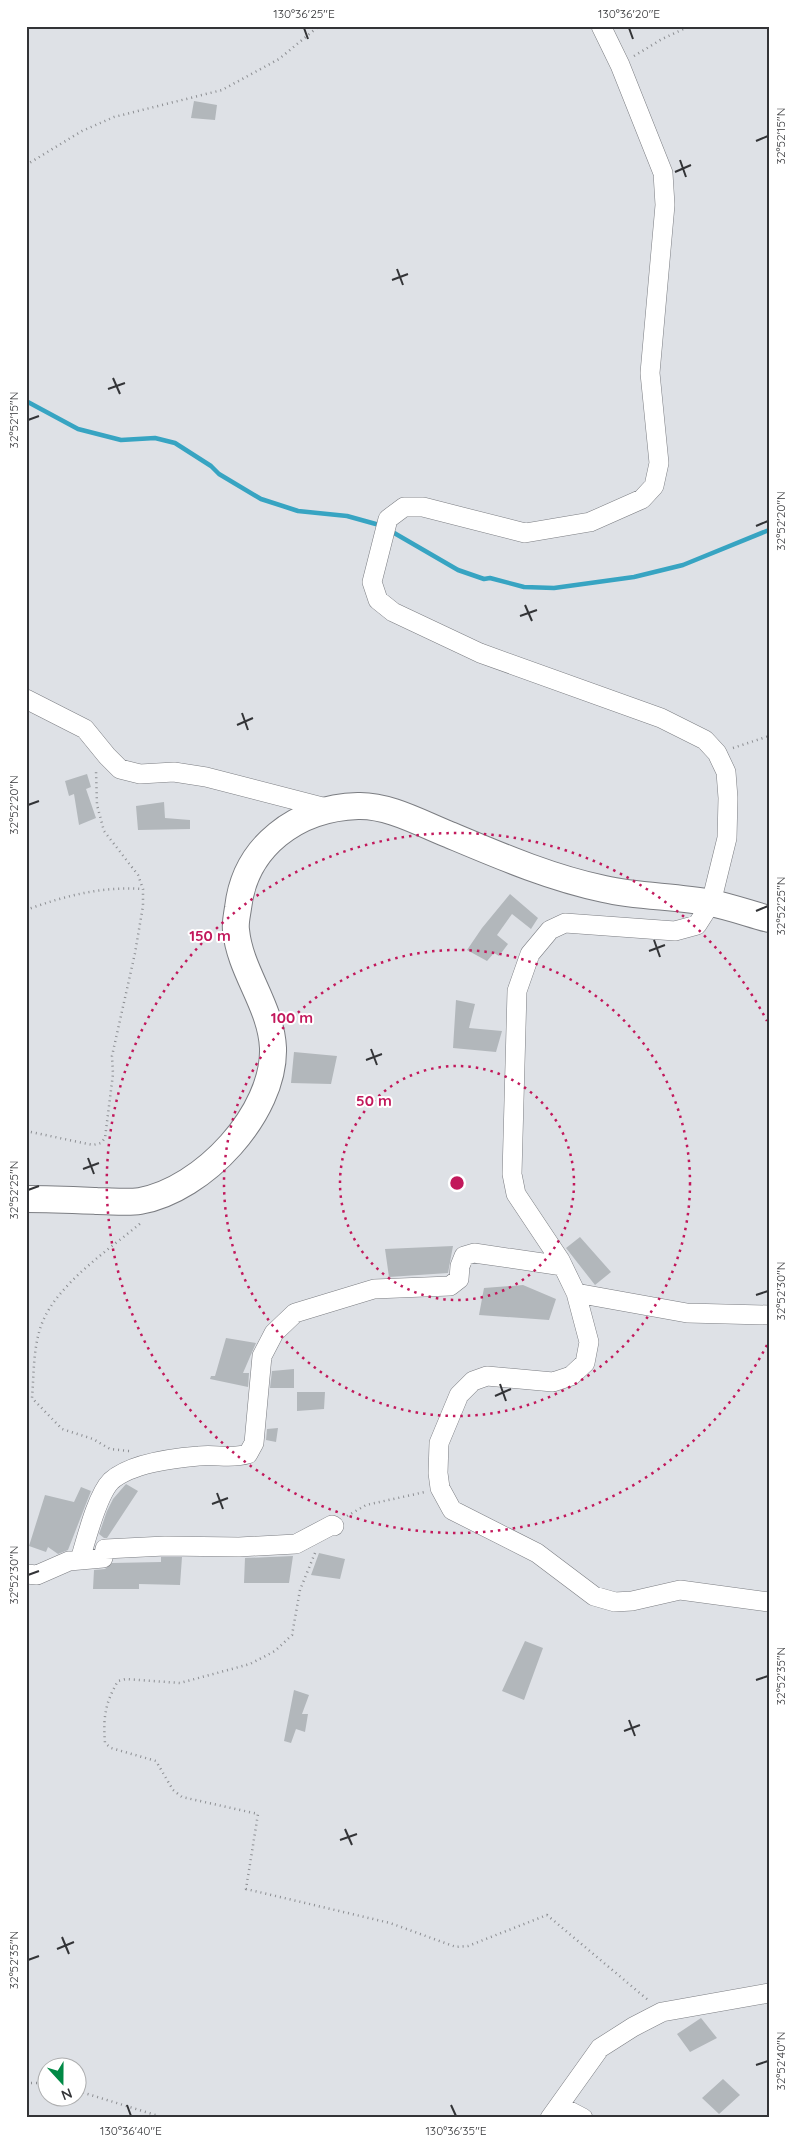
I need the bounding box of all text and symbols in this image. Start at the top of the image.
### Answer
text: 130°36'25"E [273,6,335,21]
text: 130°36'20"E [598,6,660,21]
text: 32°52'15"N [773,108,788,164]
text: 32°52'15"N [6,392,21,448]
text: 32°52'20"N [773,491,788,551]
text: 32°52'20"N [6,775,21,835]
text: 32°52'25"N [773,877,788,935]
text: 150 m [189,926,231,945]
text: 100 m [271,1008,313,1027]
text: 50 m [356,1091,392,1110]
text: 32°52'25"N [6,1161,21,1219]
centre of rings [448,1174,466,1192]
text: 32°52'30"N [773,1261,788,1321]
text: 32°52'30"N [6,1545,21,1605]
text: 32°52'35"N [773,1647,788,1705]
text: 32°52'35"N [6,1931,21,1989]
text: 32°52'40"N [773,2031,788,2091]
north arrow [38,2056,88,2106]
text: N [59,2084,75,2104]
text: 130°36'40"E [100,2123,162,2138]
text: 130°36'35"E [425,2123,487,2138]

